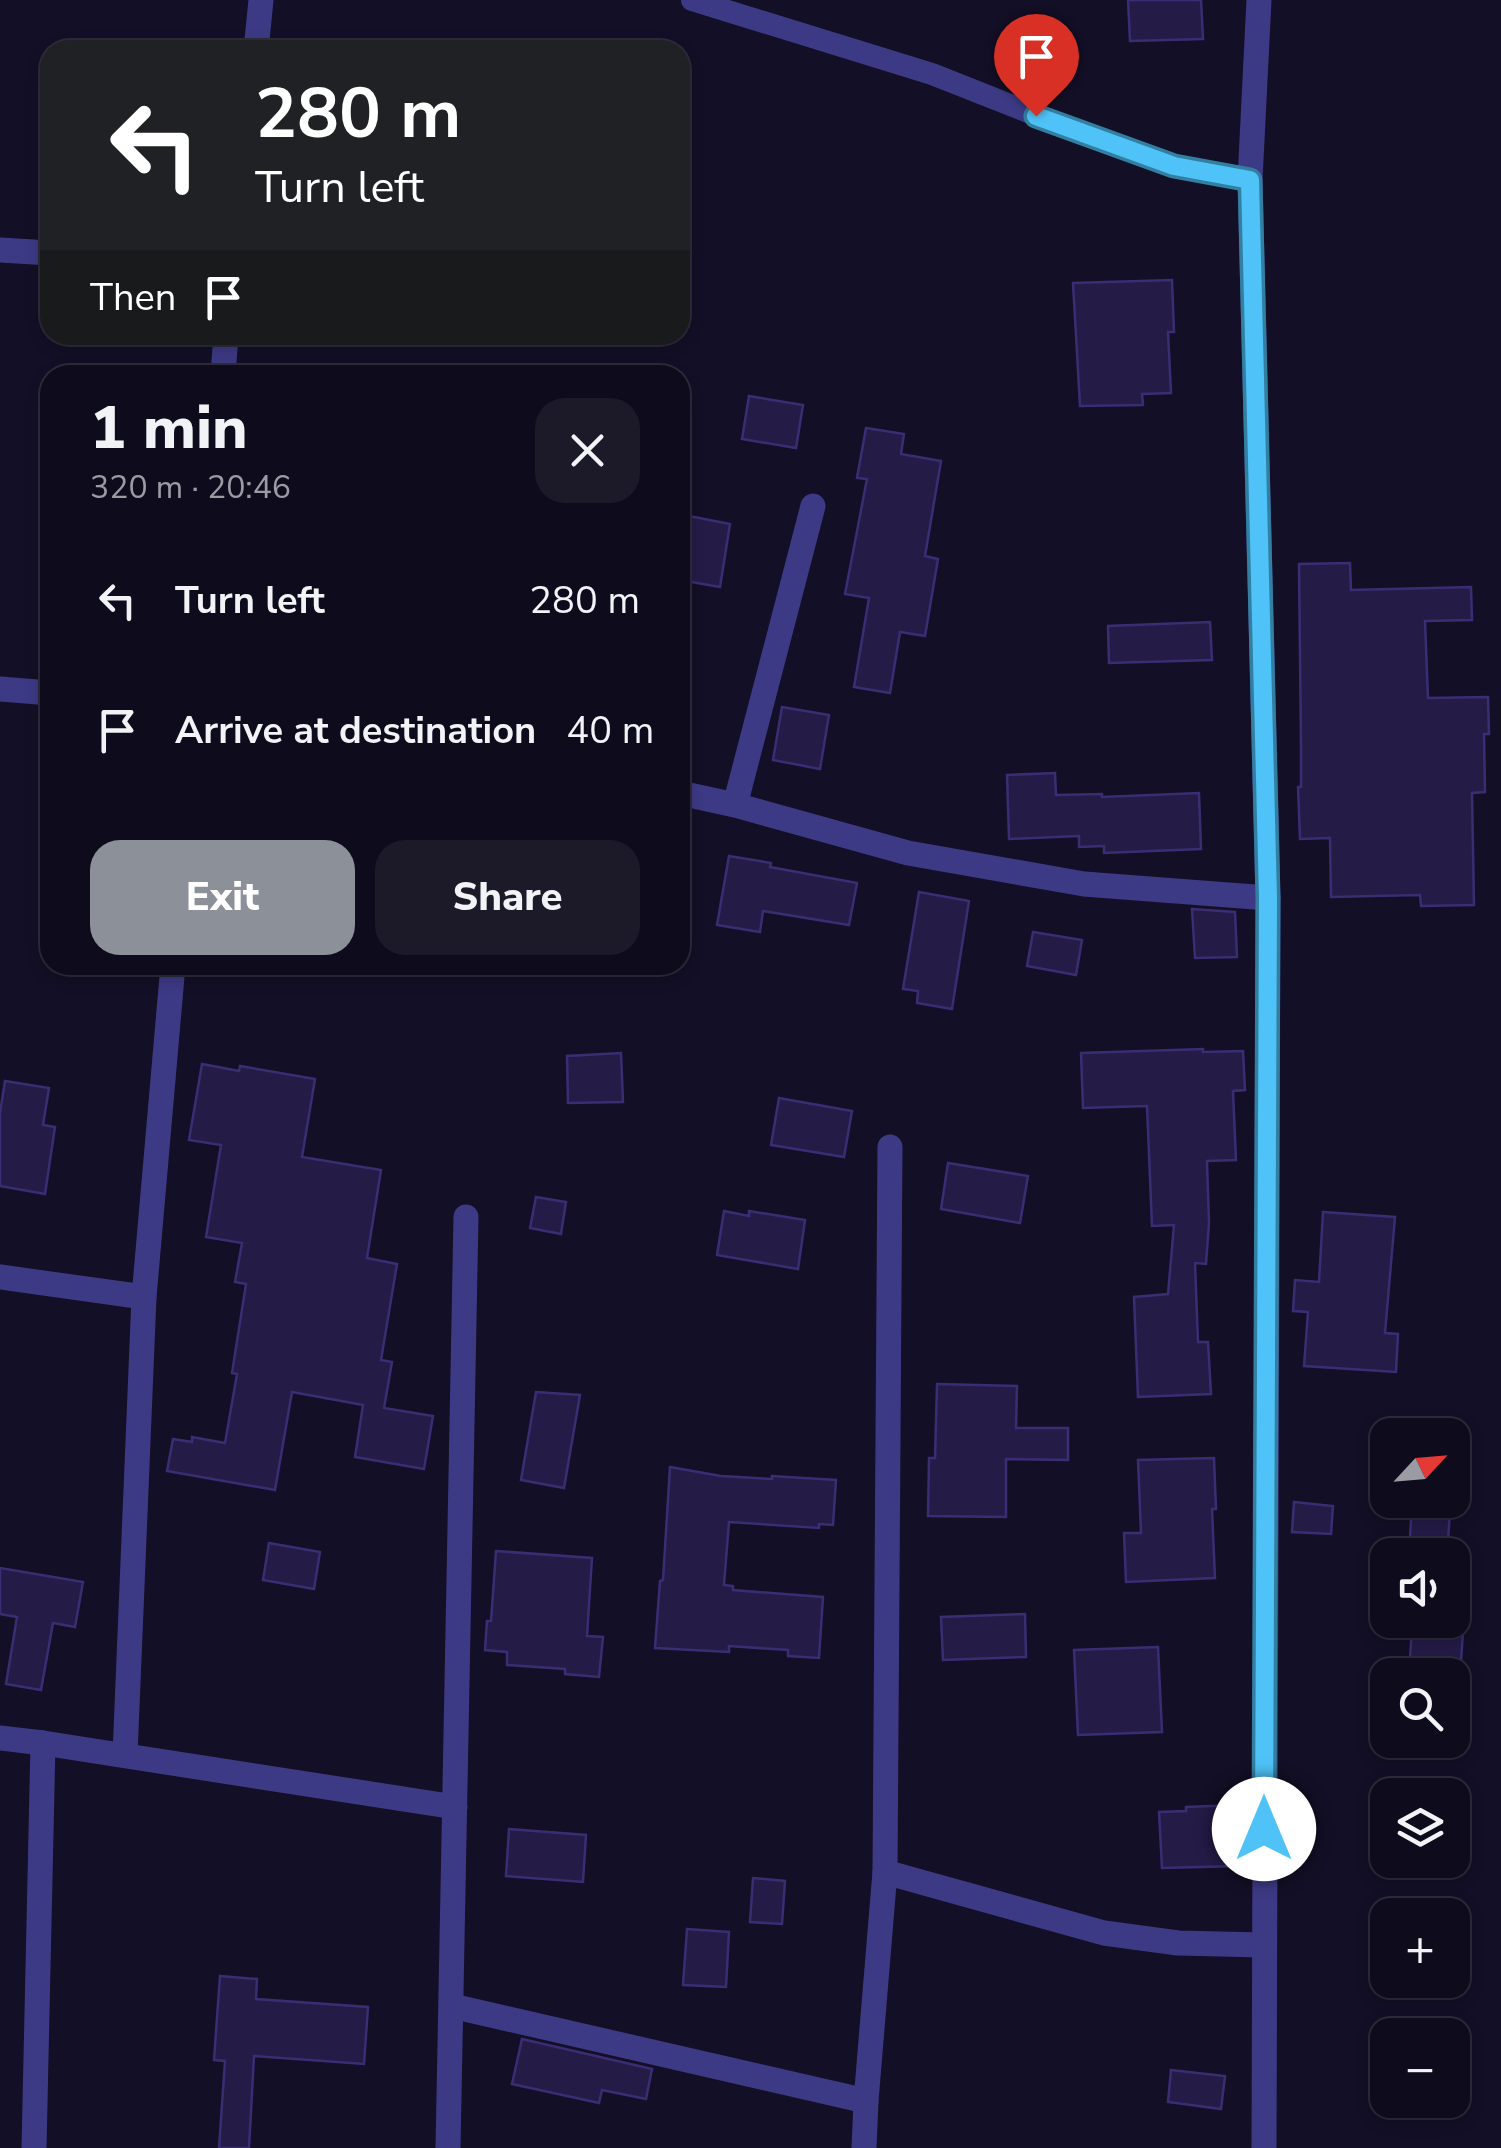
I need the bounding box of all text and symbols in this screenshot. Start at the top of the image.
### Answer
pin [994,14,1079,117]
icon: arrive [1009,29,1064,84]
text: 280 m [255,66,461,162]
icon: left [90,80,220,210]
text: Turn left [255,157,424,218]
icon: arrive [196,270,251,325]
text: Then [90,272,176,323]
text: 1 min [90,387,248,469]
button: close [535,398,640,503]
text: 320 m · 20:46 [90,466,291,509]
icon: left [90,573,145,628]
text: Turn left [175,575,325,626]
text: 280 m [529,575,640,626]
icon: arrive [90,703,145,758]
text: Arrive at destination [175,705,536,756]
text: 40 m [566,705,654,756]
button: Exit [90,840,355,955]
button: Share [375,840,640,955]
north arrow [1370,1418,1470,1518]
map controls [1370,1418,1470,2118]
button: sound [1370,1538,1470,1638]
button: search [1370,1658,1470,1758]
position arrow [1212,1777,1316,1881]
button: layers [1370,1778,1470,1878]
button: + [1370,1898,1470,1998]
button: − [1370,2018,1470,2118]

